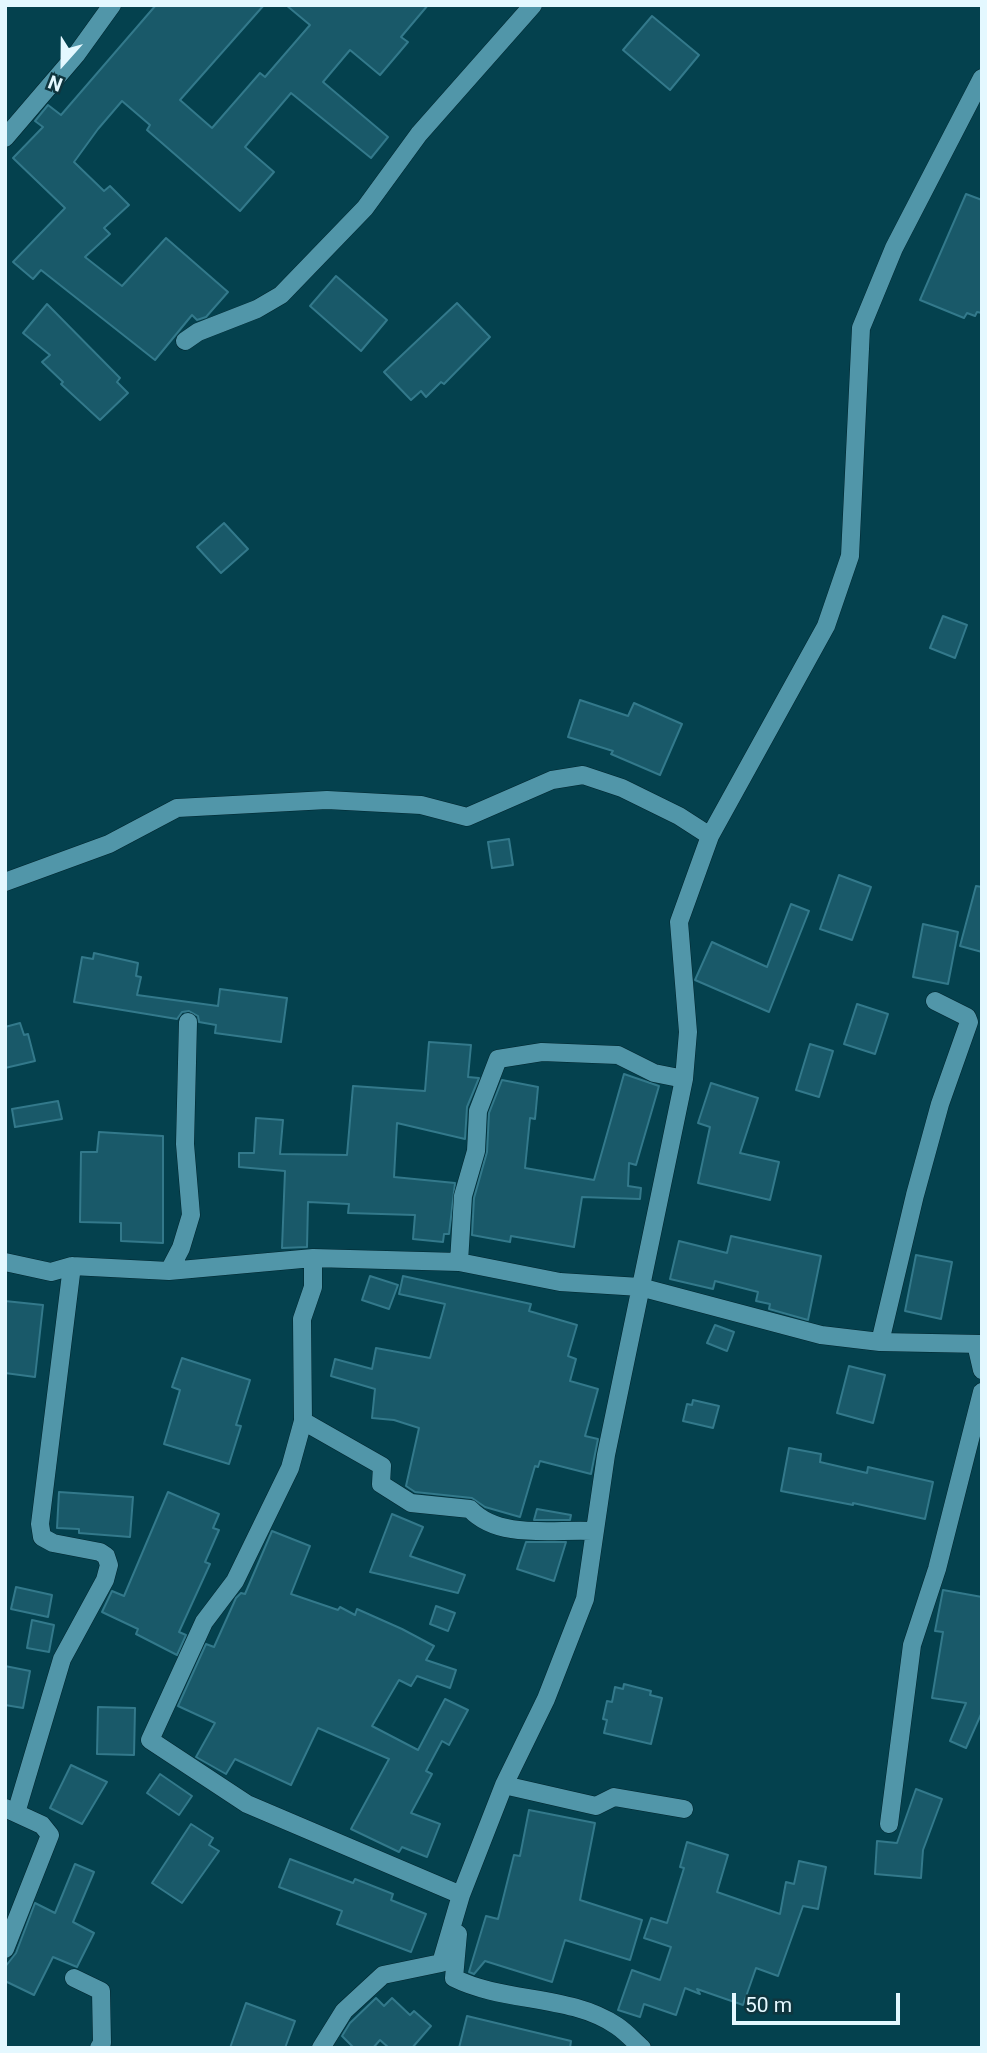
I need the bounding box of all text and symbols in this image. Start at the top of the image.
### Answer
north arrow [28,28,98,98]
text: N [45,70,66,96]
scale bar [735,1980,903,2024]
text: 50 m [745,1993,792,2017]

